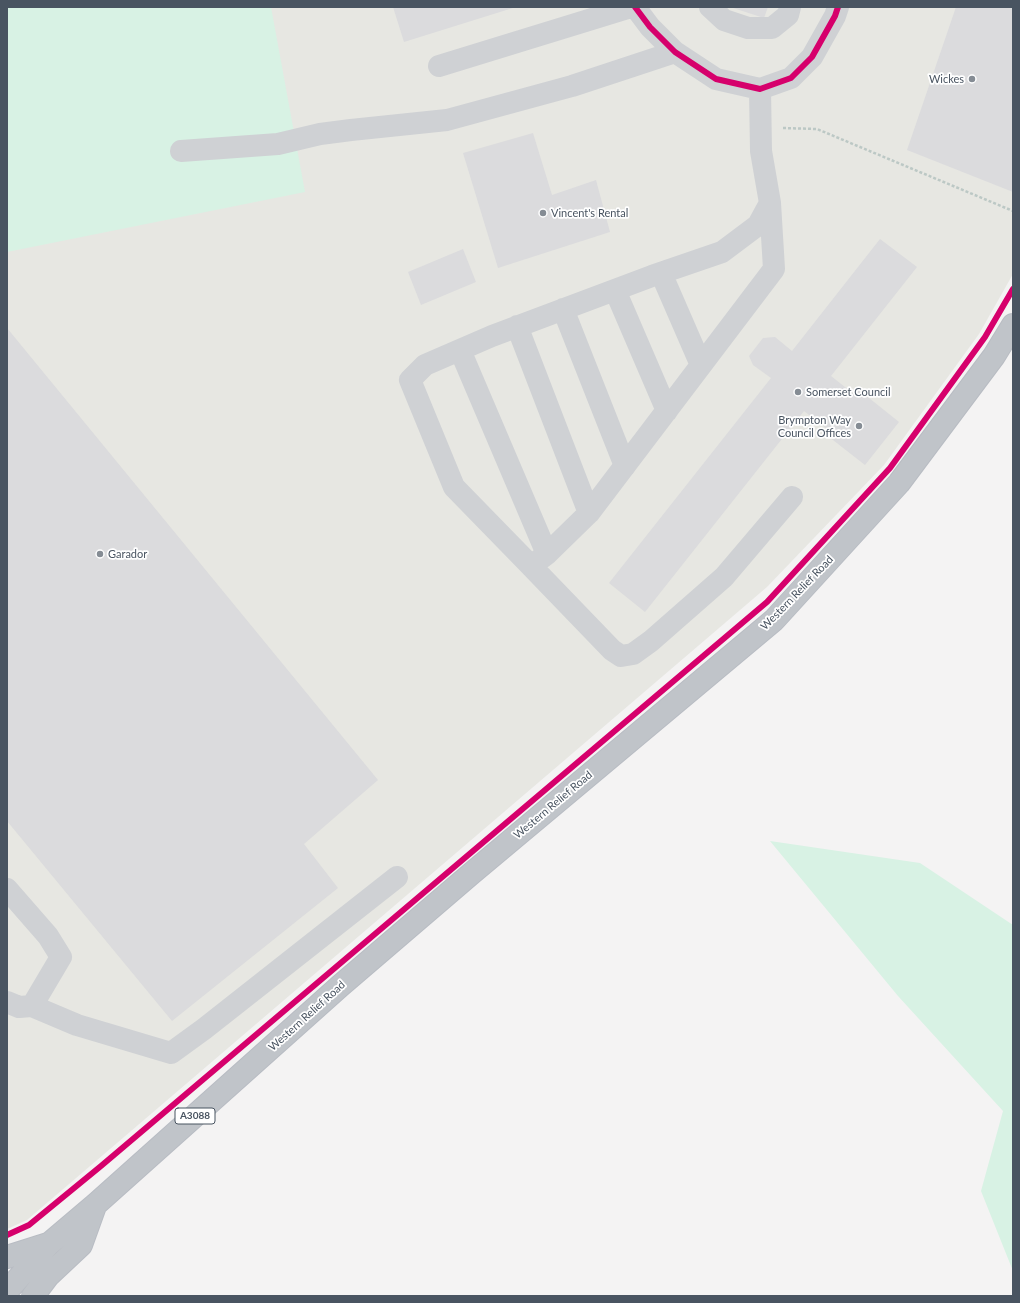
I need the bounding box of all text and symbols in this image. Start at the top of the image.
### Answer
place label: Wickes [929,72,964,86]
marker: Wickes [967,74,977,84]
place label: Vincent's Rental [551,206,628,220]
marker: Vincent's Rental [538,208,548,218]
place label: Somerset Council [806,385,891,399]
marker: Somerset Council [793,387,803,397]
place label: Brympton Way Council Offices [778,413,851,439]
marker: Brympton Way Council Offices [854,421,864,431]
place label: Garador [108,547,147,561]
marker: Garador [95,549,105,559]
street label: Western Relief Road [758,553,836,633]
street label: Western Relief Road [511,768,595,842]
street label: Western Relief Road [266,978,348,1054]
road number: A3088 [175,1108,215,1124]

